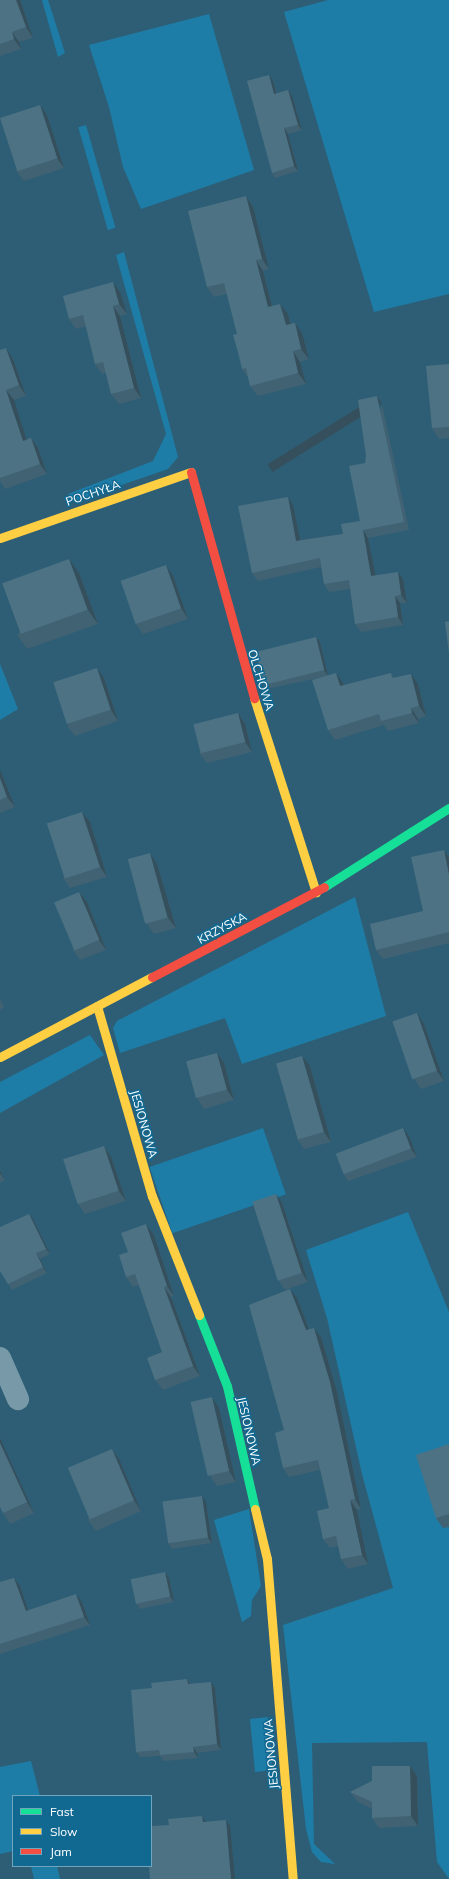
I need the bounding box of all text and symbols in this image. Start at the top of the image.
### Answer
street label: POCHYŁA [64,477,122,509]
street label: OLCHOWA [245,648,277,712]
street label: KRZYSKA [195,909,249,947]
street label: JESIONOWA [127,1088,161,1160]
street label: JESIONOWA [234,1395,264,1467]
street label: JESIONOWA [261,1718,281,1790]
legend [12,1795,152,1867]
text: Fast [50,1804,74,1819]
text: Slow [50,1824,78,1839]
text: Jam [50,1844,72,1859]

